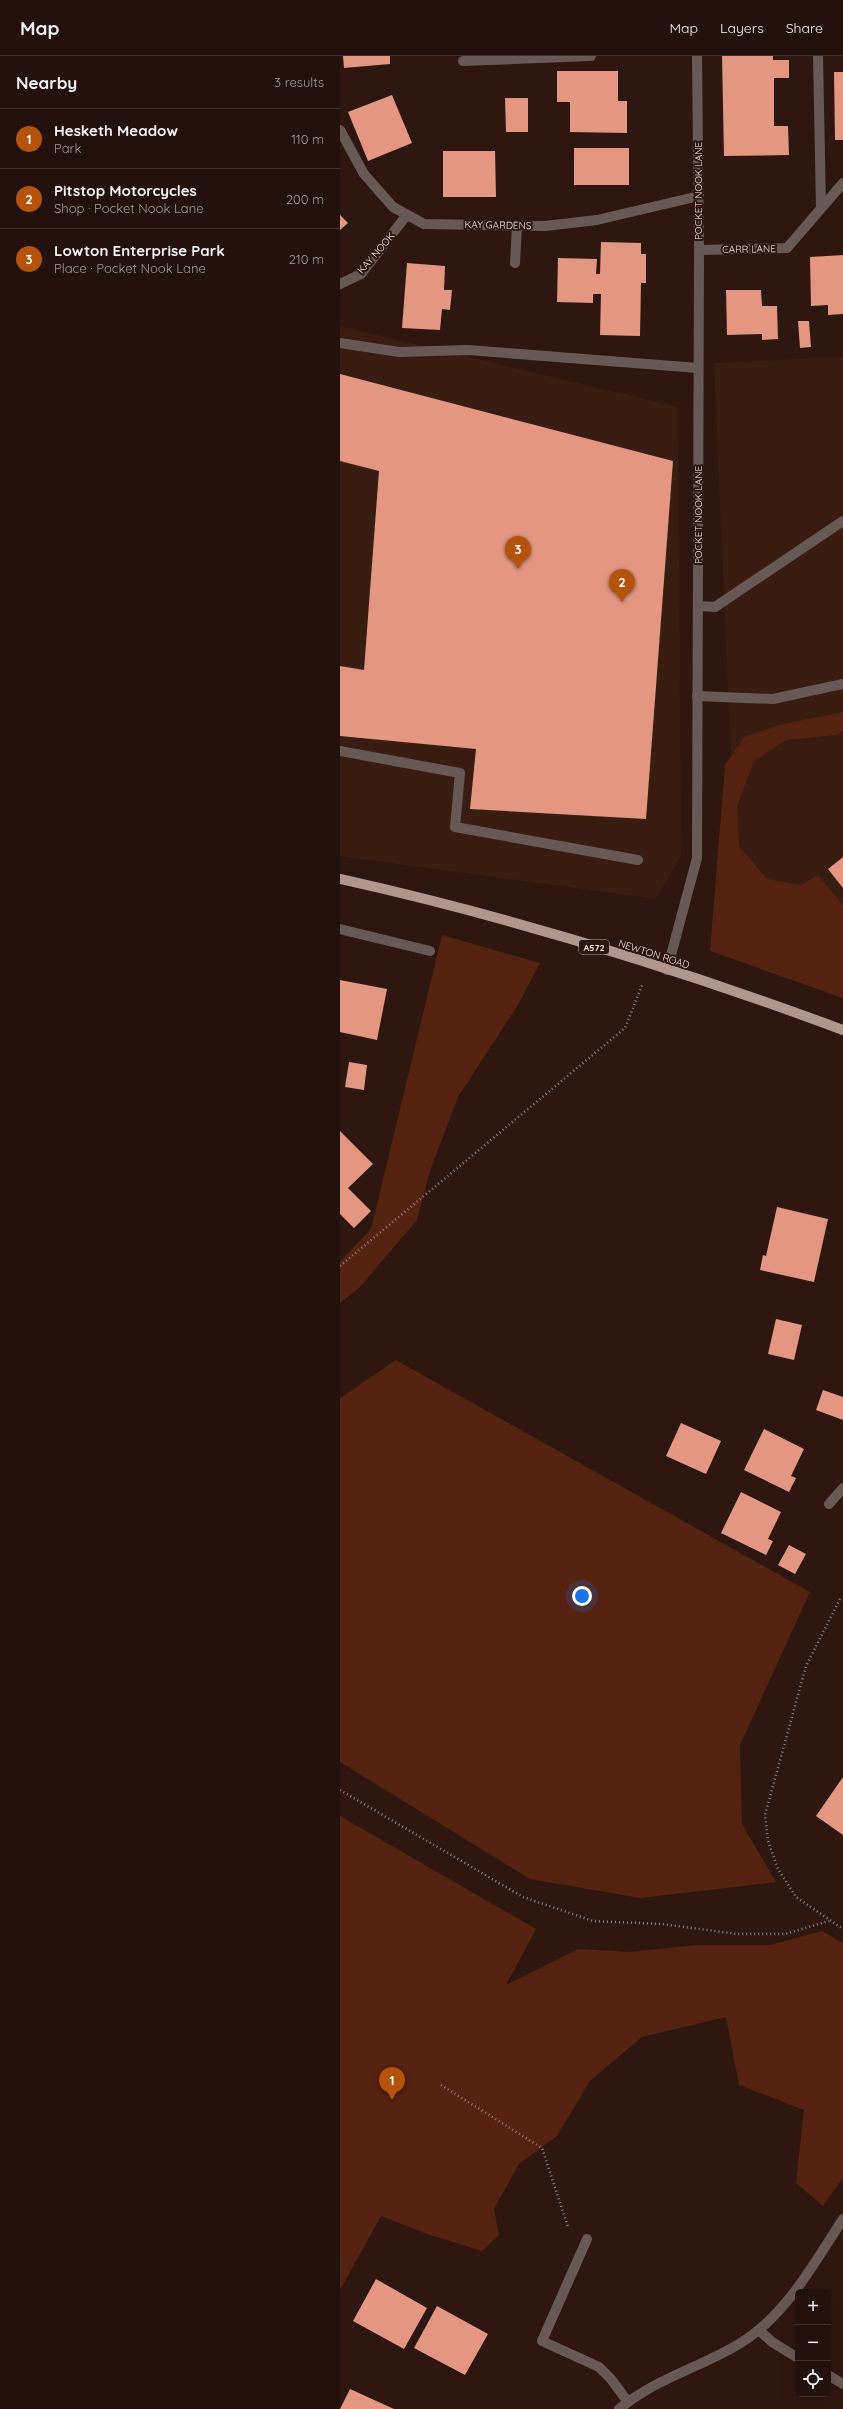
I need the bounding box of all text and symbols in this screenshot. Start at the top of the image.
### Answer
text: Map [20,16,59,40]
text: Map [669,19,698,37]
text: Layers [720,19,764,37]
text: Share [786,19,823,37]
text: Nearby [16,72,77,93]
text: 3 results [274,74,324,90]
text: Hesketh Meadow [54,121,178,140]
text: 1 [26,131,32,147]
text: 110 m [291,131,324,147]
text: Park [54,140,82,156]
street label: POCKET NOOK LANE [692,142,705,240]
text: Pitstop Motorcycles [54,181,197,200]
text: 2 [25,191,33,207]
text: 200 m [286,191,324,207]
text: Shop · Pocket Nook Lane [54,200,204,216]
street label: KAY GARDENS [464,218,532,232]
street label: KAY NOOK [355,230,398,276]
text: Lowton Enterprise Park [54,241,225,260]
street label: CARR LANE [722,242,776,256]
text: 3 [26,251,32,267]
text: 210 m [289,251,324,267]
text: Place · Pocket Nook Lane [54,260,206,276]
street label: POCKET NOOK LANE [692,466,705,564]
pin: 3 [505,536,531,569]
pin: 2 [609,569,635,602]
street label: NEWTON ROAD [617,936,691,972]
road number: A572 [579,940,609,954]
your location [572,1586,592,1606]
pin: 1 [379,2067,405,2100]
map controls [795,2289,831,2397]
button: + [795,2289,831,2325]
button: − [795,2325,831,2361]
button: locate [795,2361,831,2397]

